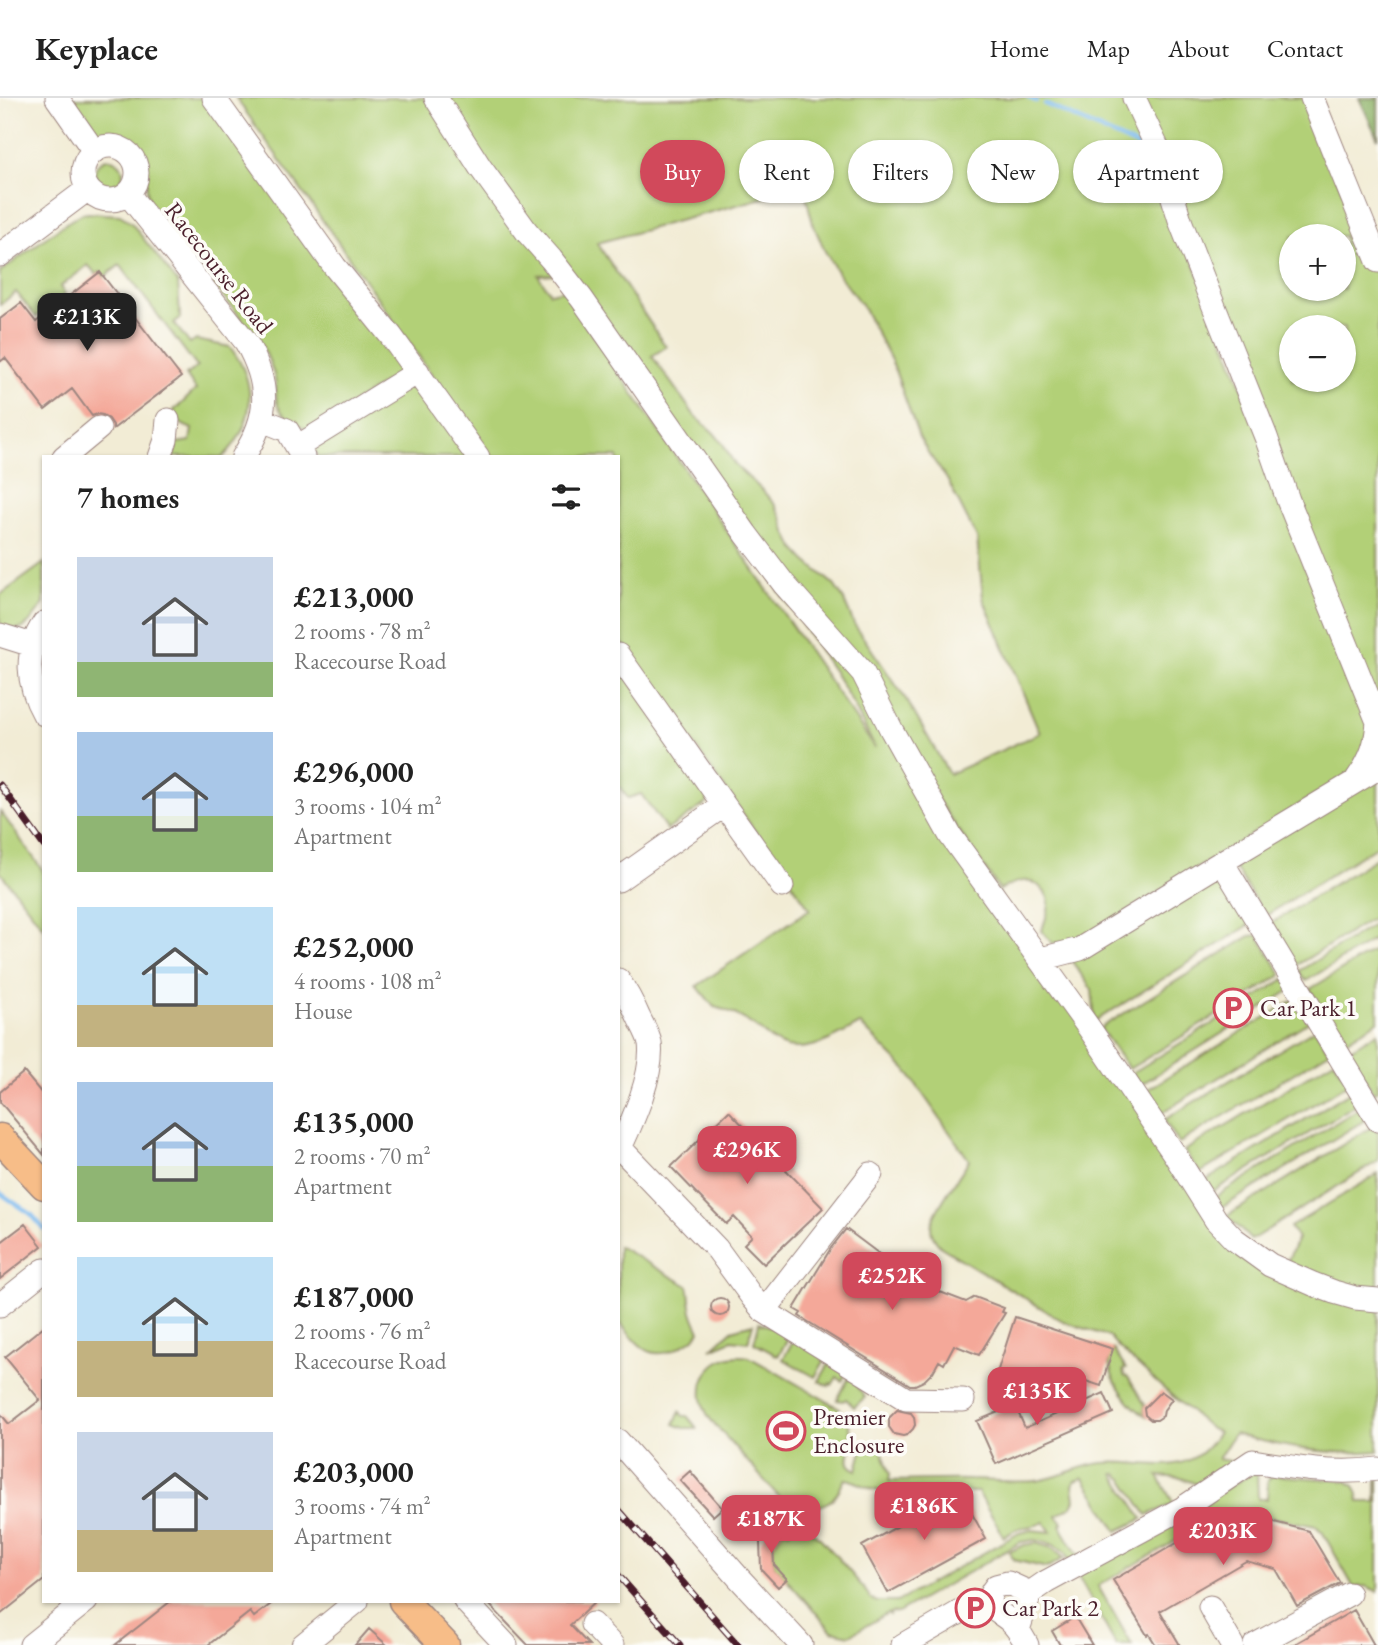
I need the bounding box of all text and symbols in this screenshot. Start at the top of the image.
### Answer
text: Keyplace [35,27,158,70]
text: Home [989,33,1049,64]
text: Map [1087,33,1130,64]
text: About [1168,33,1229,64]
text: Contact [1267,33,1343,64]
chip: Buy [640,140,725,203]
chip: Rent [739,140,834,203]
chip: Filters [848,140,953,203]
chip: New [967,140,1059,203]
chip: Apartment [1073,140,1223,203]
street label: Racecourse Road [158,195,281,341]
map controls [1279,224,1356,392]
button: + [1279,224,1356,301]
pin: £213K [38,294,136,353]
text: £213K [53,301,121,331]
button: − [1279,315,1356,392]
text: 7 homes [77,478,179,517]
icon: filters [547,478,585,516]
text: £213,000 [294,577,414,616]
icon: home [133,585,217,669]
text: 2 rooms · 78 m² [294,616,431,646]
text: Racecourse Road [294,646,446,676]
text: £296,000 [294,752,414,791]
icon: home [133,760,217,844]
text: 3 rooms · 104 m² [294,791,442,821]
text: Apartment [294,821,392,851]
text: £252,000 [294,927,414,966]
icon: home [133,935,217,1019]
text: 4 rooms · 108 m² [294,966,442,996]
parking icon: Car Park 1 [1212,987,1254,1029]
place label: Car Park 1 [1260,992,1357,1023]
text: House [294,996,353,1026]
text: £135,000 [294,1102,414,1141]
icon: home [133,1110,217,1194]
pin: £296K [698,1126,796,1186]
text: £296K [713,1134,781,1164]
text: 2 rooms · 70 m² [294,1141,431,1171]
text: Apartment [294,1171,392,1201]
pin: £252K [843,1252,941,1312]
text: £252K [858,1260,926,1290]
text: £187,000 [294,1277,414,1316]
icon: home [133,1285,217,1369]
text: 2 rooms · 76 m² [294,1316,431,1346]
text: Racecourse Road [294,1346,446,1376]
pin: £135K [988,1368,1086,1427]
text: £135K [1003,1375,1071,1405]
place label: Premier Enclosure [813,1401,904,1460]
sports icon: Premier Enclosure [765,1410,807,1452]
text: £203,000 [294,1452,414,1491]
icon: home [133,1460,217,1544]
pin: £186K [875,1482,973,1542]
text: £186K [890,1490,958,1520]
text: 3 rooms · 74 m² [294,1491,431,1521]
pin: £187K [722,1496,820,1555]
text: £187K [737,1503,805,1533]
pin: £203K [1174,1508,1272,1567]
text: £203K [1189,1515,1257,1545]
text: Apartment [294,1521,392,1551]
parking icon: Car Park 2 [954,1587,996,1629]
place label: Car Park 2 [1002,1592,1099,1623]

